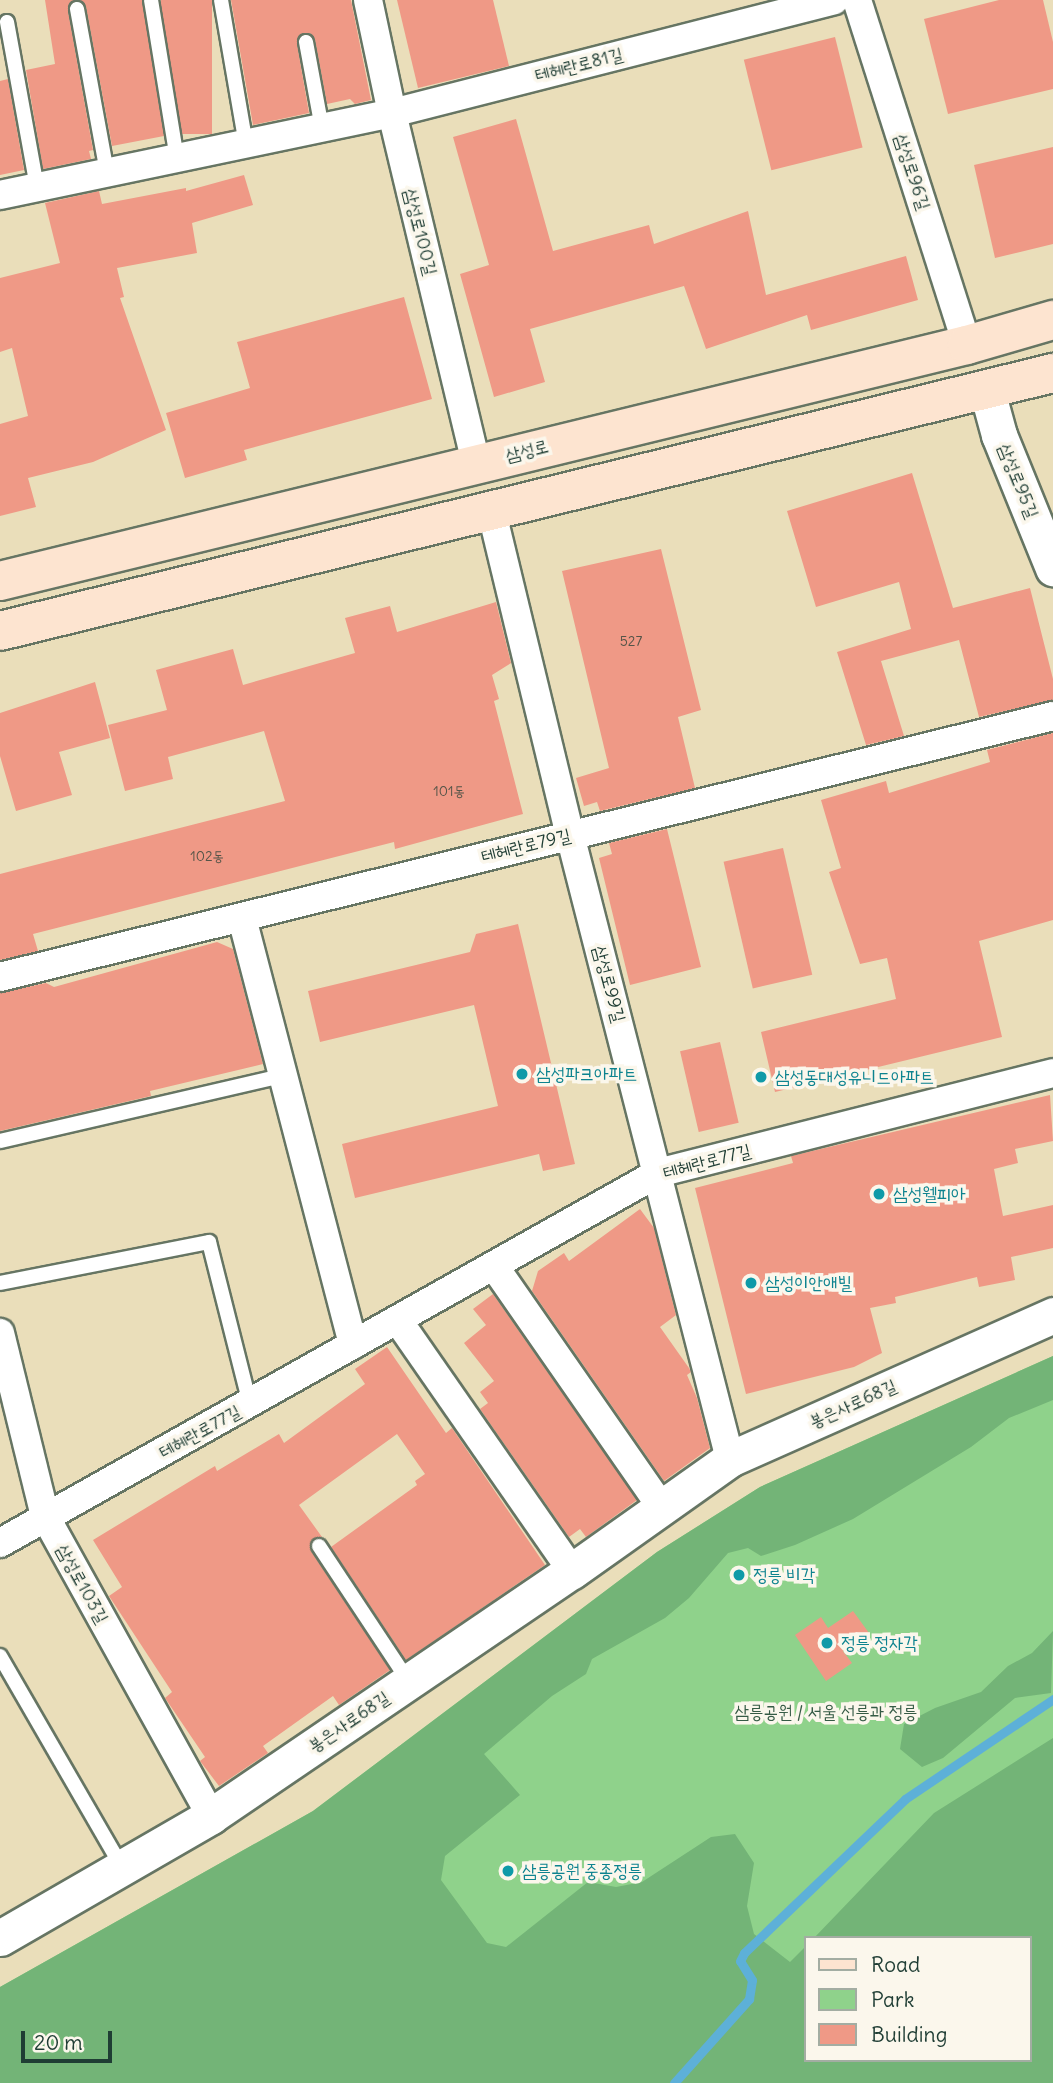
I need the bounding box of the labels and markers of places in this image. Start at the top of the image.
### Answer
place label: 삼성파크아파트 [536,1063,637,1085]
marker: 삼성파크아파트 [514,1066,530,1082]
place label: 삼성동대성유니드아파트 [775,1066,934,1088]
marker: 삼성동대성유니드아파트 [753,1069,769,1085]
place label: 삼성웰피아 [893,1183,965,1205]
marker: 삼성웰피아 [871,1186,887,1202]
place label: 삼성이안애빌 [765,1272,852,1294]
marker: 삼성이안애빌 [743,1275,759,1291]
place label: 정릉 비각 [753,1564,815,1586]
marker: 정릉 비각 [731,1567,747,1583]
place label: 정릉 정자각 [841,1632,918,1654]
marker: 정릉 정자각 [819,1635,835,1651]
place label: 삼릉공원 중종정릉 [522,1860,642,1882]
marker: 삼릉공원 중종정릉 [500,1863,516,1879]

